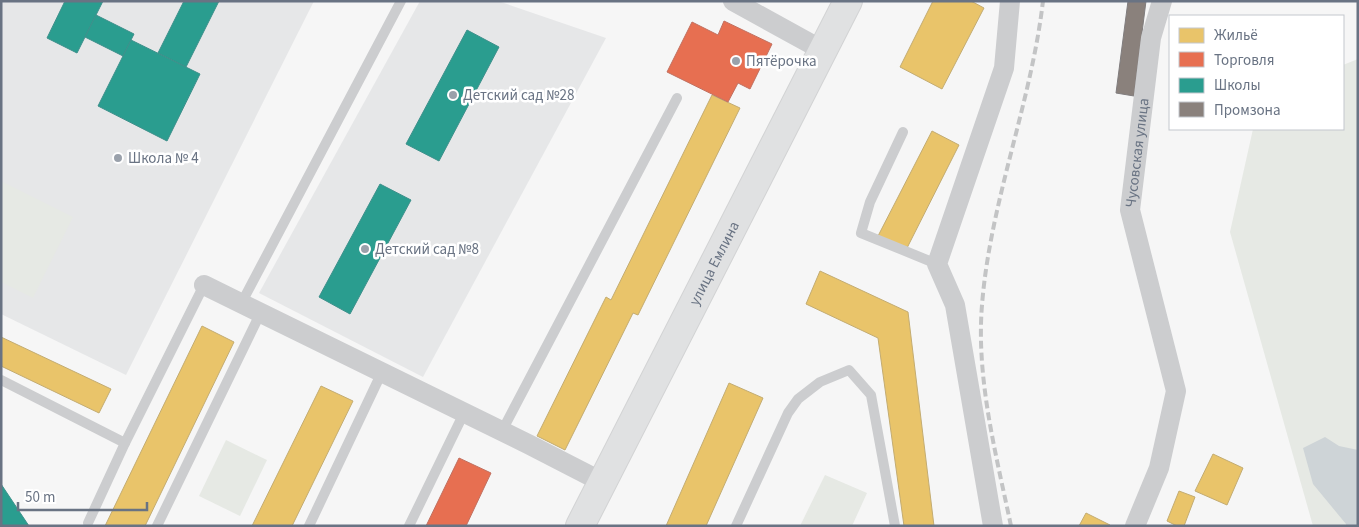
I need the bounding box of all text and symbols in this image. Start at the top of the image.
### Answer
legend [1169,15,1344,130]
text: Жильё [1214,25,1258,46]
text: Торговля [1214,50,1274,71]
place label: Пятёрочка [746,51,817,72]
marker: Пятёрочка [730,55,742,67]
text: Школы [1214,75,1261,96]
place label: Детский сад №28 [463,85,574,106]
marker: Детский сад №28 [447,89,459,101]
street label: Чусовская улица [1120,97,1154,209]
text: Промзона [1214,100,1281,121]
place label: Школа № 4 [128,148,199,169]
marker: Школа № 4 [112,152,124,164]
street label: улица Емлина [684,217,744,309]
place label: Детский сад №8 [375,239,479,260]
marker: Детский сад №8 [359,243,371,255]
scale bar [18,480,146,512]
text: 50 m [25,487,55,508]

